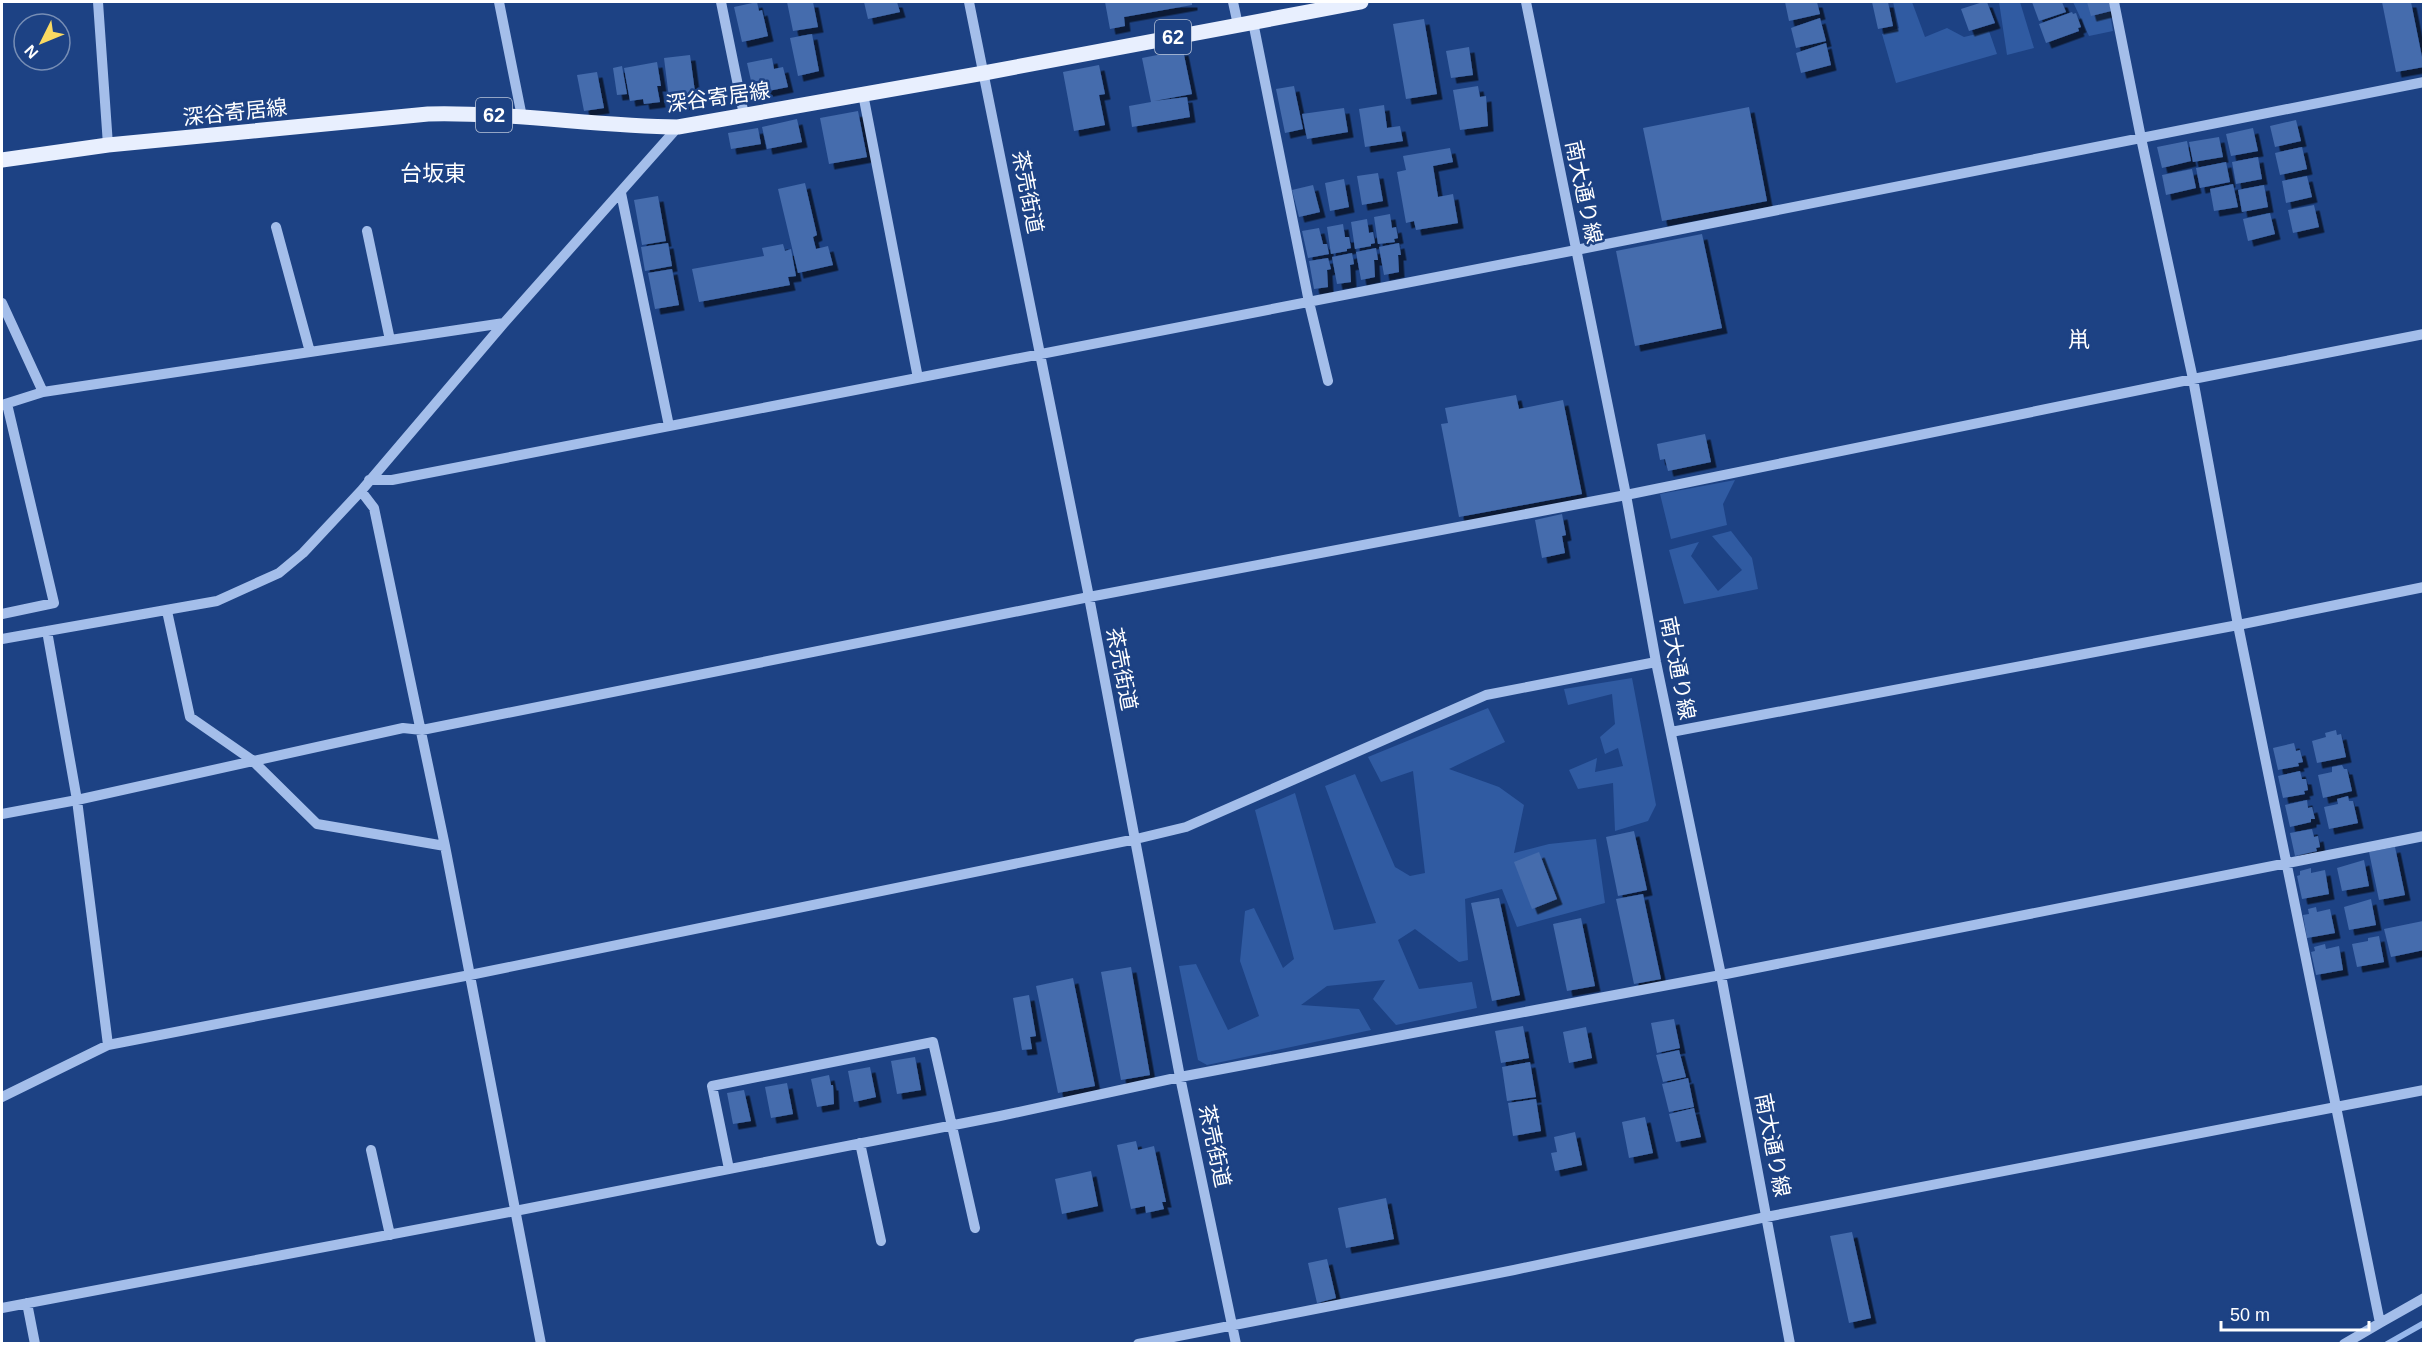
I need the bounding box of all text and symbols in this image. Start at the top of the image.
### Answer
north arrow [12,12,72,72]
road number: 62 [1155,20,1191,54]
text: N [21,42,42,62]
street label: 深谷寄居線 [664,78,772,116]
street label: 深谷寄居線 [182,95,288,129]
road number: 62 [476,98,512,132]
street label: 南大通り線 [1562,138,1606,246]
street label: 茶売街道 [1009,149,1047,235]
district label: 台坂東 [400,161,466,186]
district label: 鼡 [2068,327,2090,352]
street label: 南大通り線 [1657,614,1699,722]
street label: 茶売街道 [1103,626,1141,712]
street label: 南大通り線 [1752,1091,1794,1199]
street label: 茶売街道 [1195,1103,1235,1189]
scale bar [2221,1294,2370,1332]
text: 50 m [2230,1305,2270,1325]

